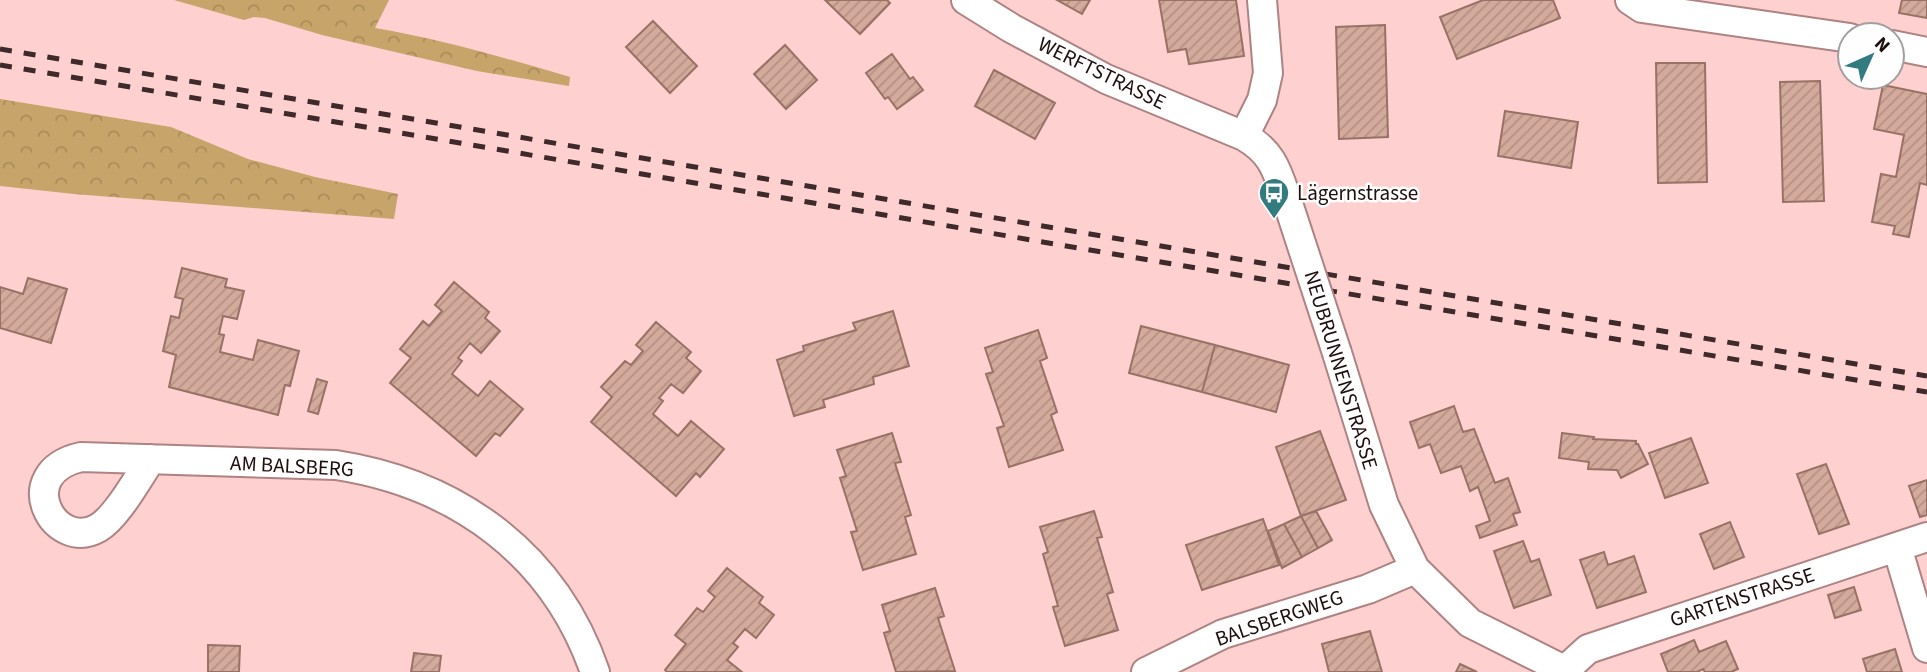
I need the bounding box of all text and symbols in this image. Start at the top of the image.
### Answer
north arrow [1836,21,1906,91]
street label: WERFTSTRASSE [1033,29,1171,117]
text: N [1868,31,1896,59]
bus stop icon: Lägernstrasse [1257,176,1291,220]
place label: Lägernstrasse [1297,178,1418,208]
street label: NEUBRUNNENSTRASSE [1296,267,1386,473]
street label: AM BALSBERG [229,448,355,484]
street label: GARTENSTRASSE [1666,559,1818,635]
street label: BALSBERGWEG [1211,582,1347,654]

